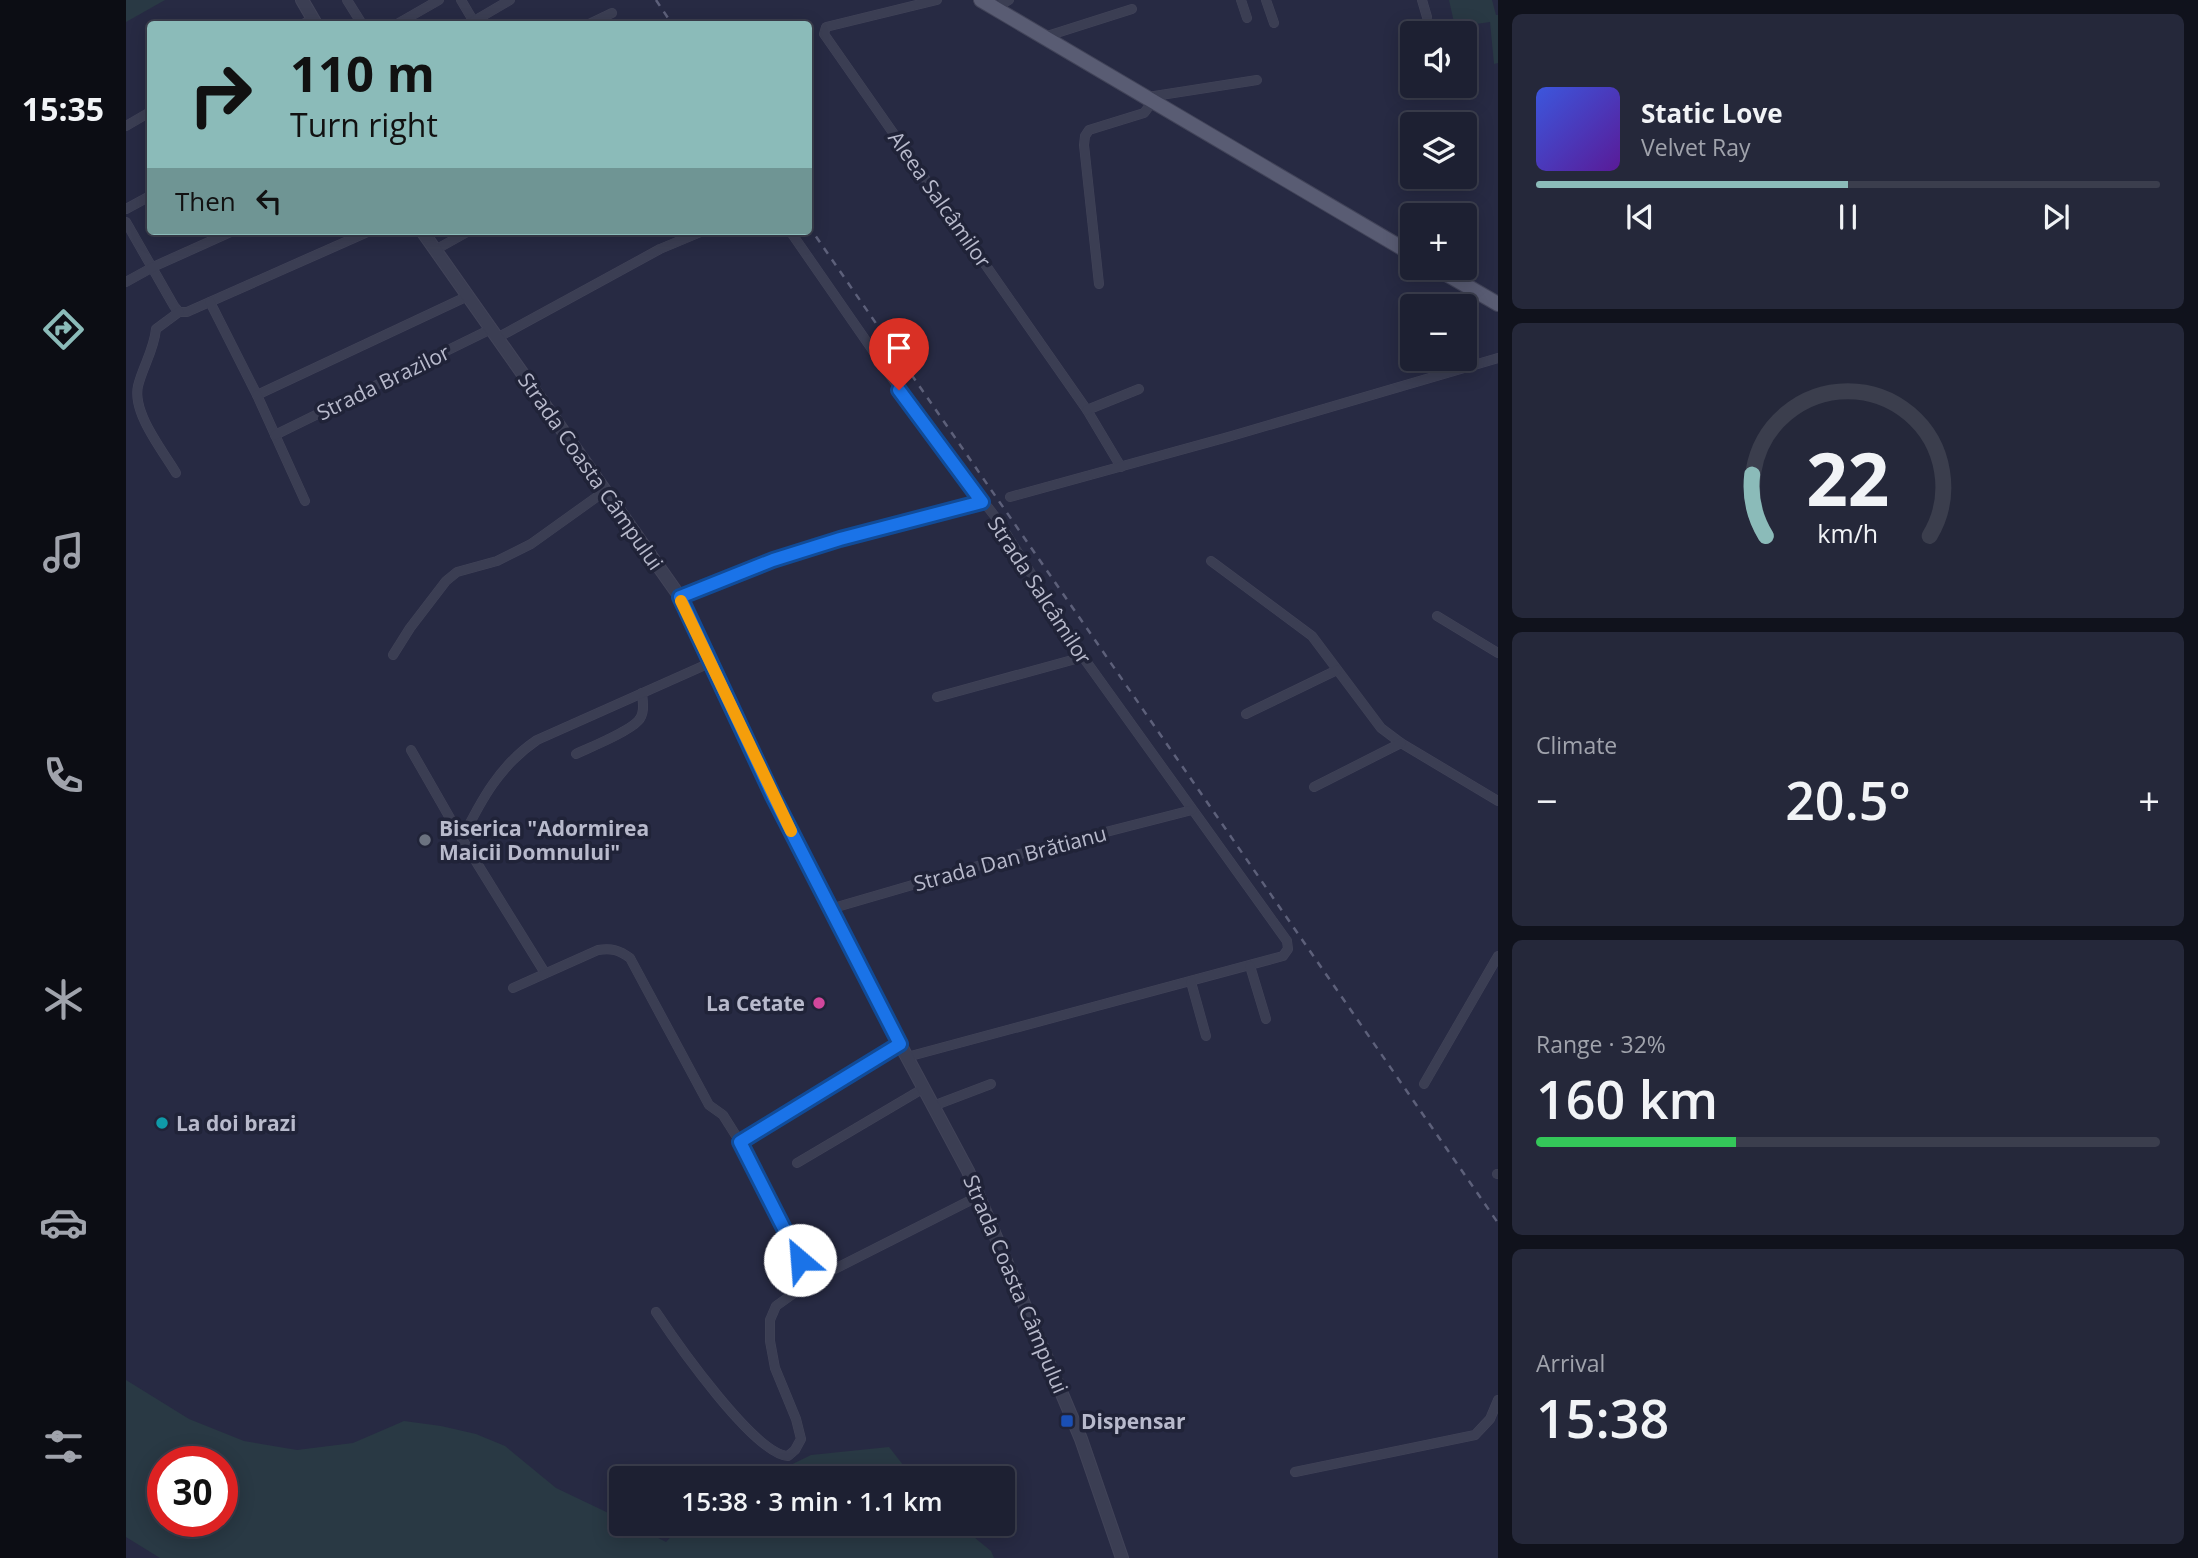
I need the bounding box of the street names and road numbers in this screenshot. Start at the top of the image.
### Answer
street label: Aleea Salcâmilor [882,125,998,273]
street label: Strada Brazilor [312,338,455,426]
street label: Strada Coasta Câmpului [512,367,670,575]
street label: Strada Salcâmilor [982,511,1098,670]
street label: Strada Dan Brătianu [911,819,1109,897]
street label: Strada Coasta Câmpului [957,1170,1075,1398]

